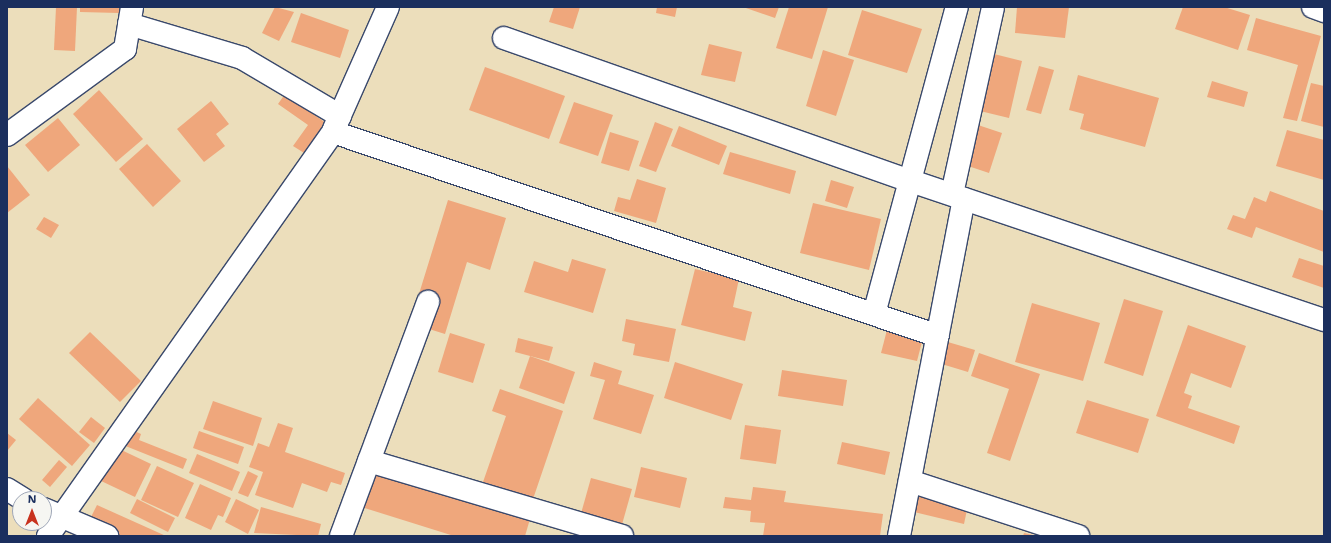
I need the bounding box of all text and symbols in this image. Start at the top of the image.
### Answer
north arrow [12,491,52,531]
text: N [28,492,36,507]

